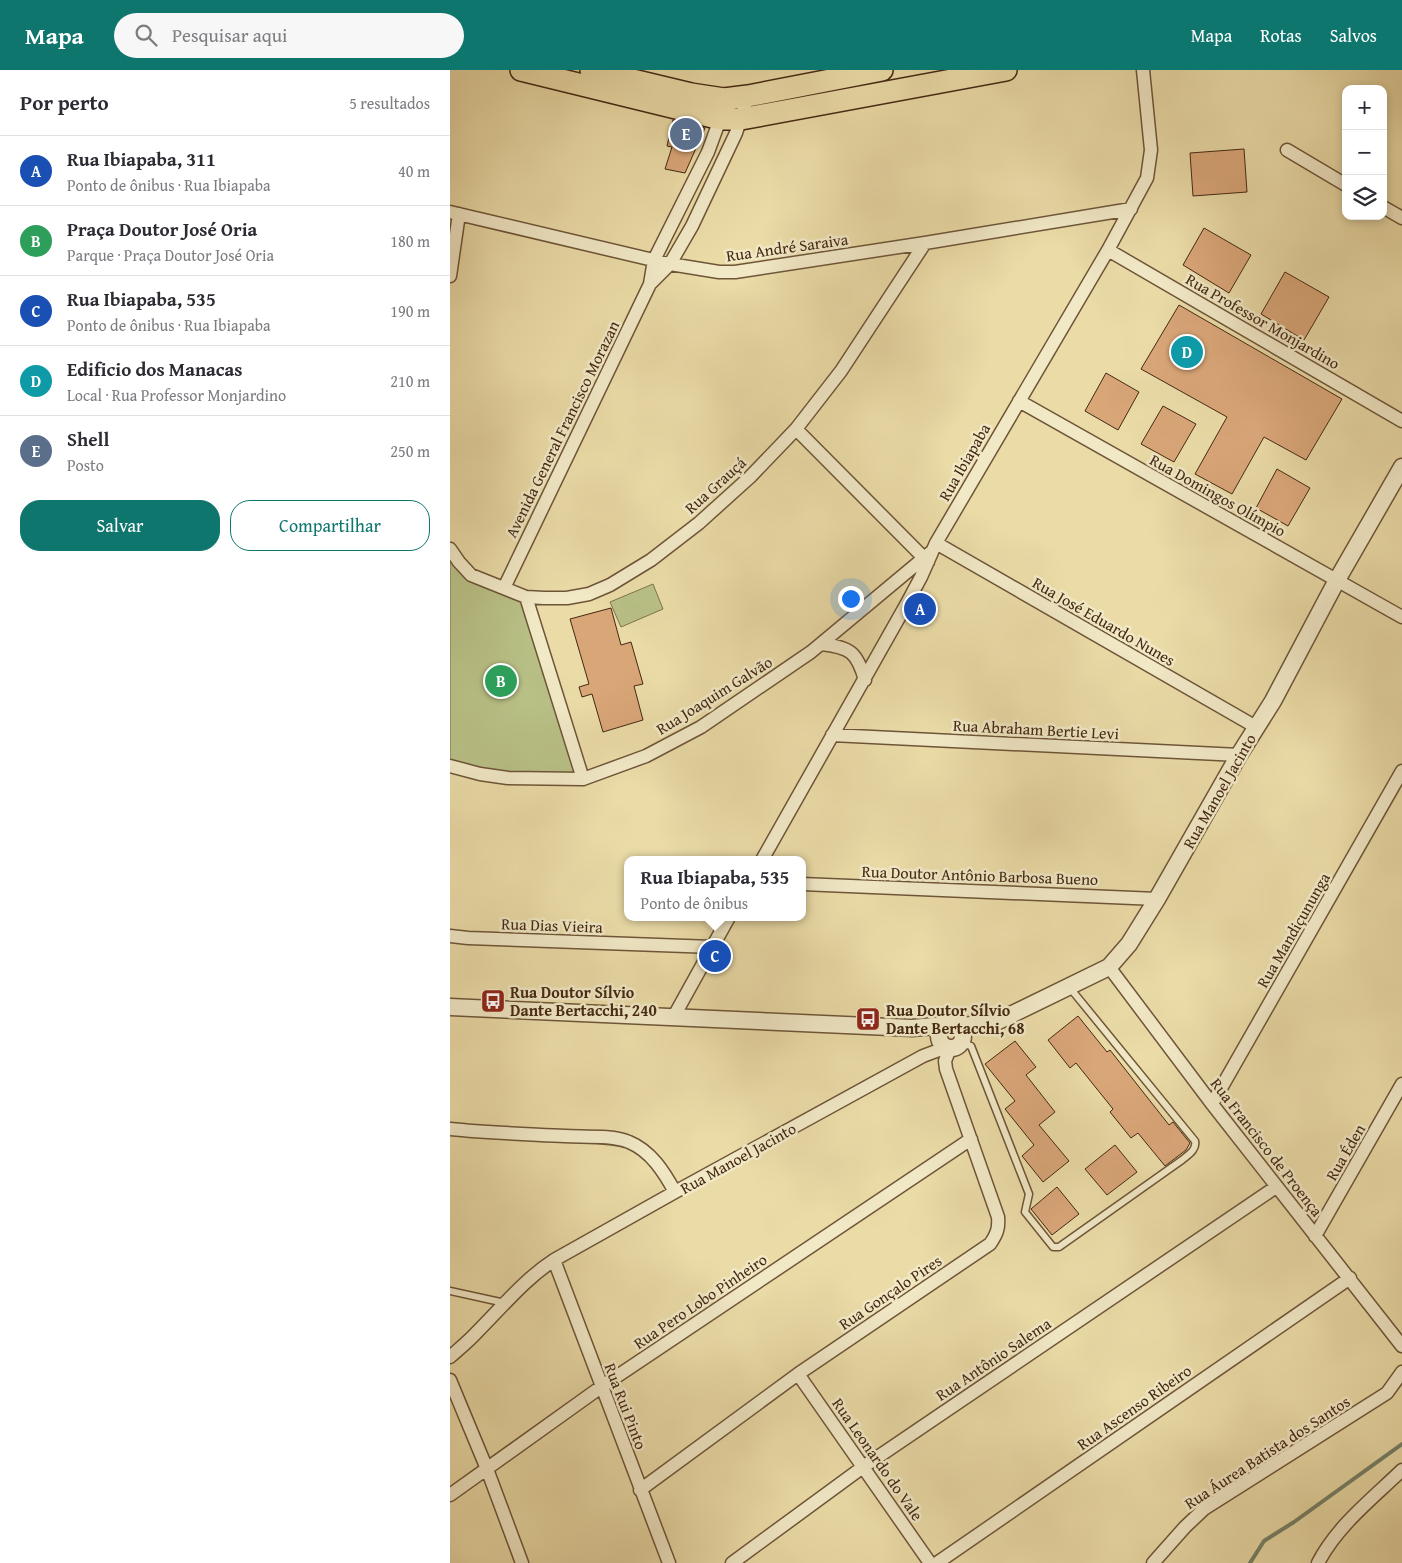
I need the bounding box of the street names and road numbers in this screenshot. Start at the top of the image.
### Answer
street label: Rua André Saraiva [724,227,850,267]
street label: Rua Professor Monjardino [1181,267,1345,375]
street label: Avenida General Francisco Morazan [499,316,625,542]
street label: Rua Ibiapaba [932,418,996,505]
street label: Rua Domingos Olímpio [1146,448,1290,542]
street label: Rua Grauçá [679,450,751,519]
street label: Rua José Eduardo Nunes [1028,570,1180,672]
street label: Rua Joaquim Galvão [651,650,777,740]
street label: Rua Abraham Bertie Levi [952,713,1120,745]
street label: Rua Manoel Jacinto [1176,729,1262,853]
street label: Rua Doutor Antônio Barbosa Bueno [861,859,1099,891]
street label: Rua Mandiçununga [1250,868,1336,992]
street label: Rua Dias Vieira [501,911,604,939]
street label: Rua Francisco de Proença [1205,1073,1329,1222]
street label: Rua Manoel Jacinto [676,1116,800,1200]
street label: Rua Éden [1319,1119,1371,1185]
street label: Rua Pero Lobo Pinheiro [628,1247,772,1355]
street label: Rua Gonçalo Pires [834,1249,946,1335]
street label: Rua Antônio Salema [930,1311,1056,1407]
street label: Rua Ascenso Ribeiro [1072,1358,1196,1456]
street label: Rua Rui Pinto [599,1359,653,1453]
street label: Rua Áurea Batista dos Santos [1179,1389,1355,1515]
street label: Rua Leonardo do Vale [827,1393,929,1525]

